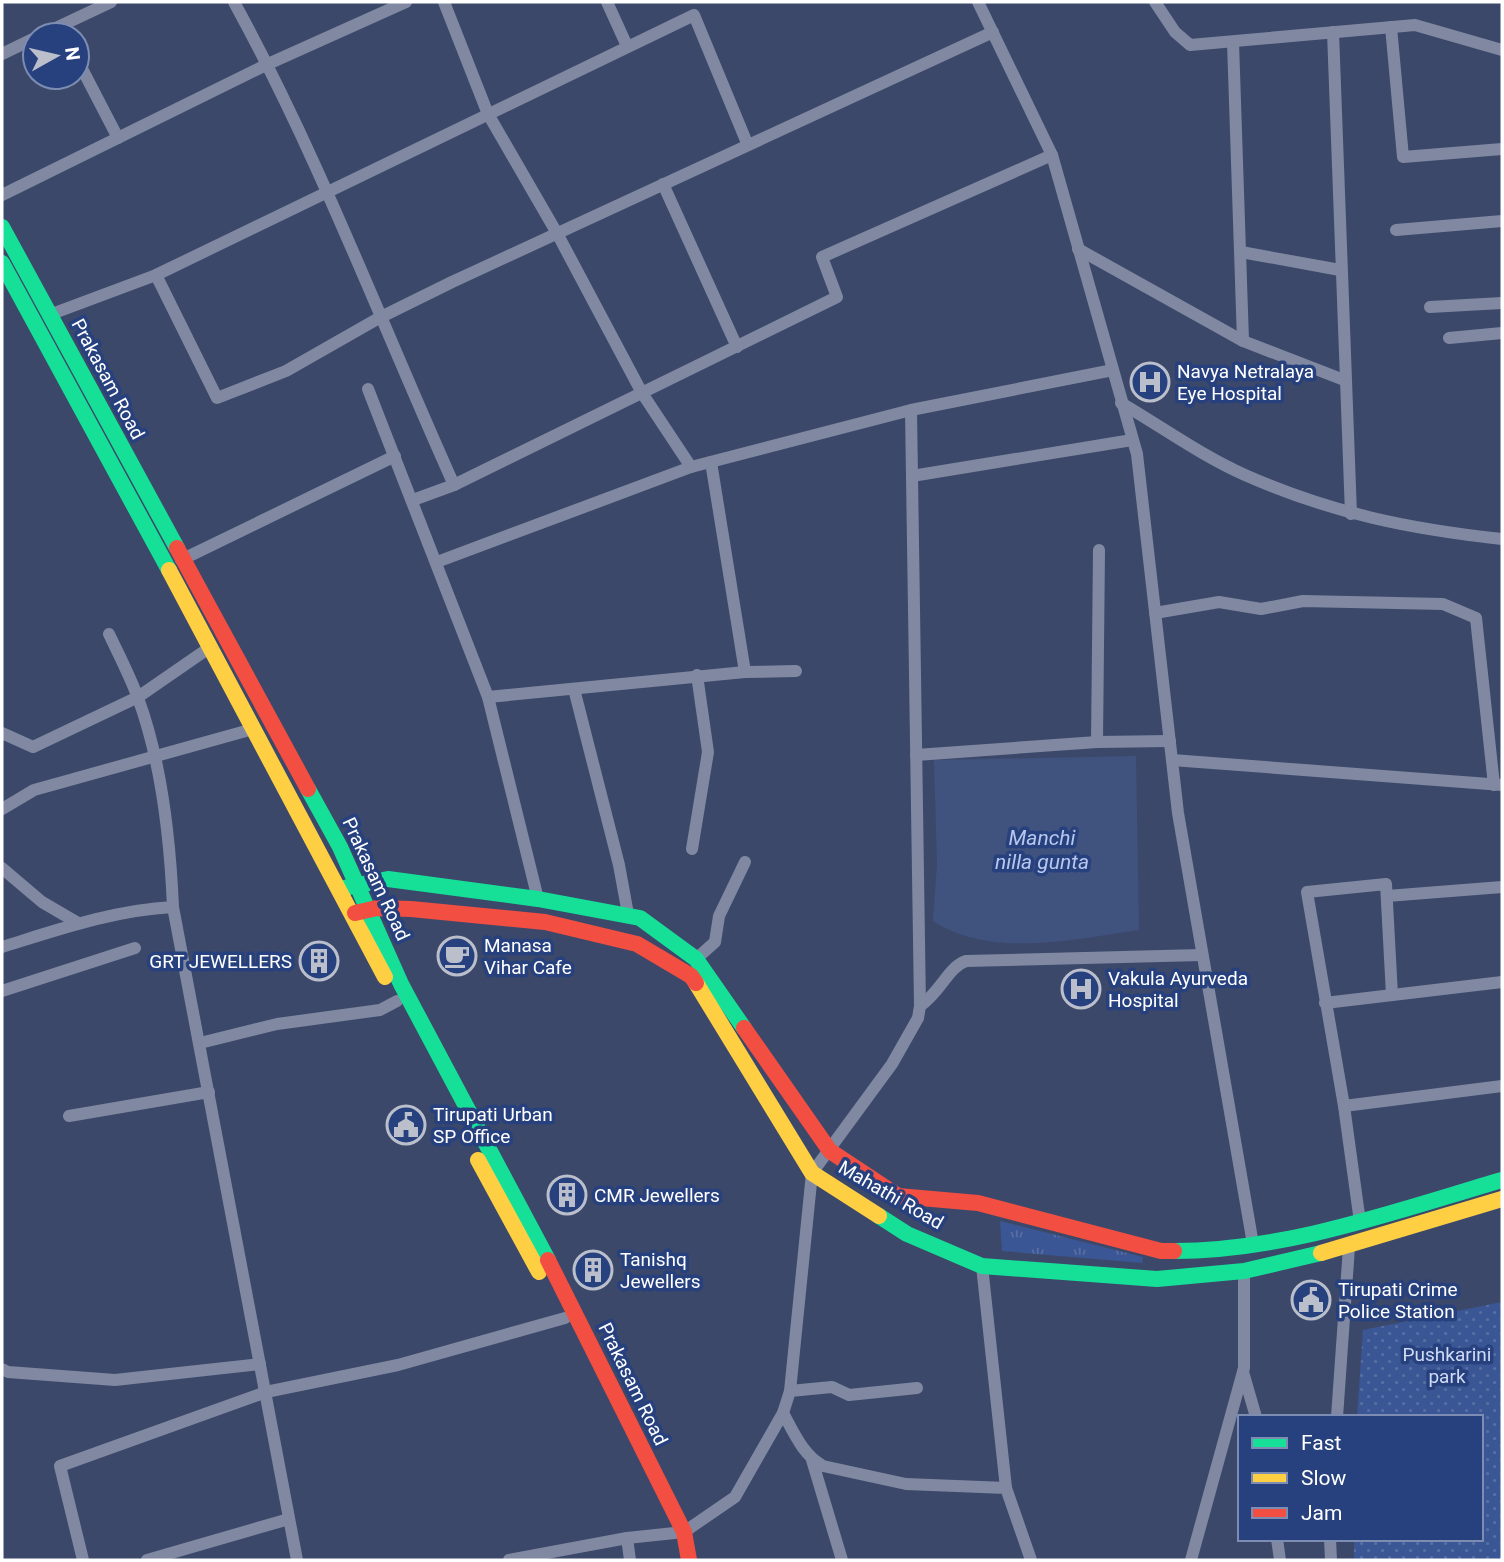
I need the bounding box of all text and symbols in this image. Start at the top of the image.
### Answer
north arrow [21,21,91,91]
text: N [60,45,85,62]
street label: Prakasam Road [67,315,149,443]
place label: Navya Netralaya Eye Hospital [1177,360,1314,405]
hospital icon: Navya Netralaya Eye Hospital [1129,361,1171,403]
street label: Prakasam Road [337,814,415,944]
water label: Manchi nilla gunta [995,826,1089,874]
place label: Manasa Vihar Cafe [484,934,572,979]
cafe icon: Manasa Vihar Cafe [436,935,478,977]
building icon: GRT JEWELLERS [298,940,340,982]
place label: GRT JEWELLERS [149,950,292,973]
place label: Vakula Ayurveda Hospital [1108,967,1248,1012]
hospital icon: Vakula Ayurveda Hospital [1060,968,1102,1010]
place label: Tirupati Urban SP Office [433,1103,553,1148]
public building icon: Tirupati Urban SP Office [385,1104,427,1146]
street label: Mahathi Road [834,1156,948,1234]
building icon: CMR Jewellers [546,1174,588,1216]
place label: CMR Jewellers [594,1184,720,1207]
place label: Tanishq Jewellers [620,1248,700,1293]
building icon: Tanishq Jewellers [572,1249,614,1291]
place label: Tirupati Crime Police Station [1338,1278,1458,1323]
public building icon: Tirupati Crime Police Station [1290,1279,1332,1321]
street label: Prakasam Road [593,1319,673,1449]
park label: Pushkarini park [1403,1343,1491,1388]
legend [1238,1415,1483,1541]
text: Fast [1301,1431,1342,1455]
text: Slow [1301,1466,1347,1490]
text: Jam [1301,1501,1342,1525]

